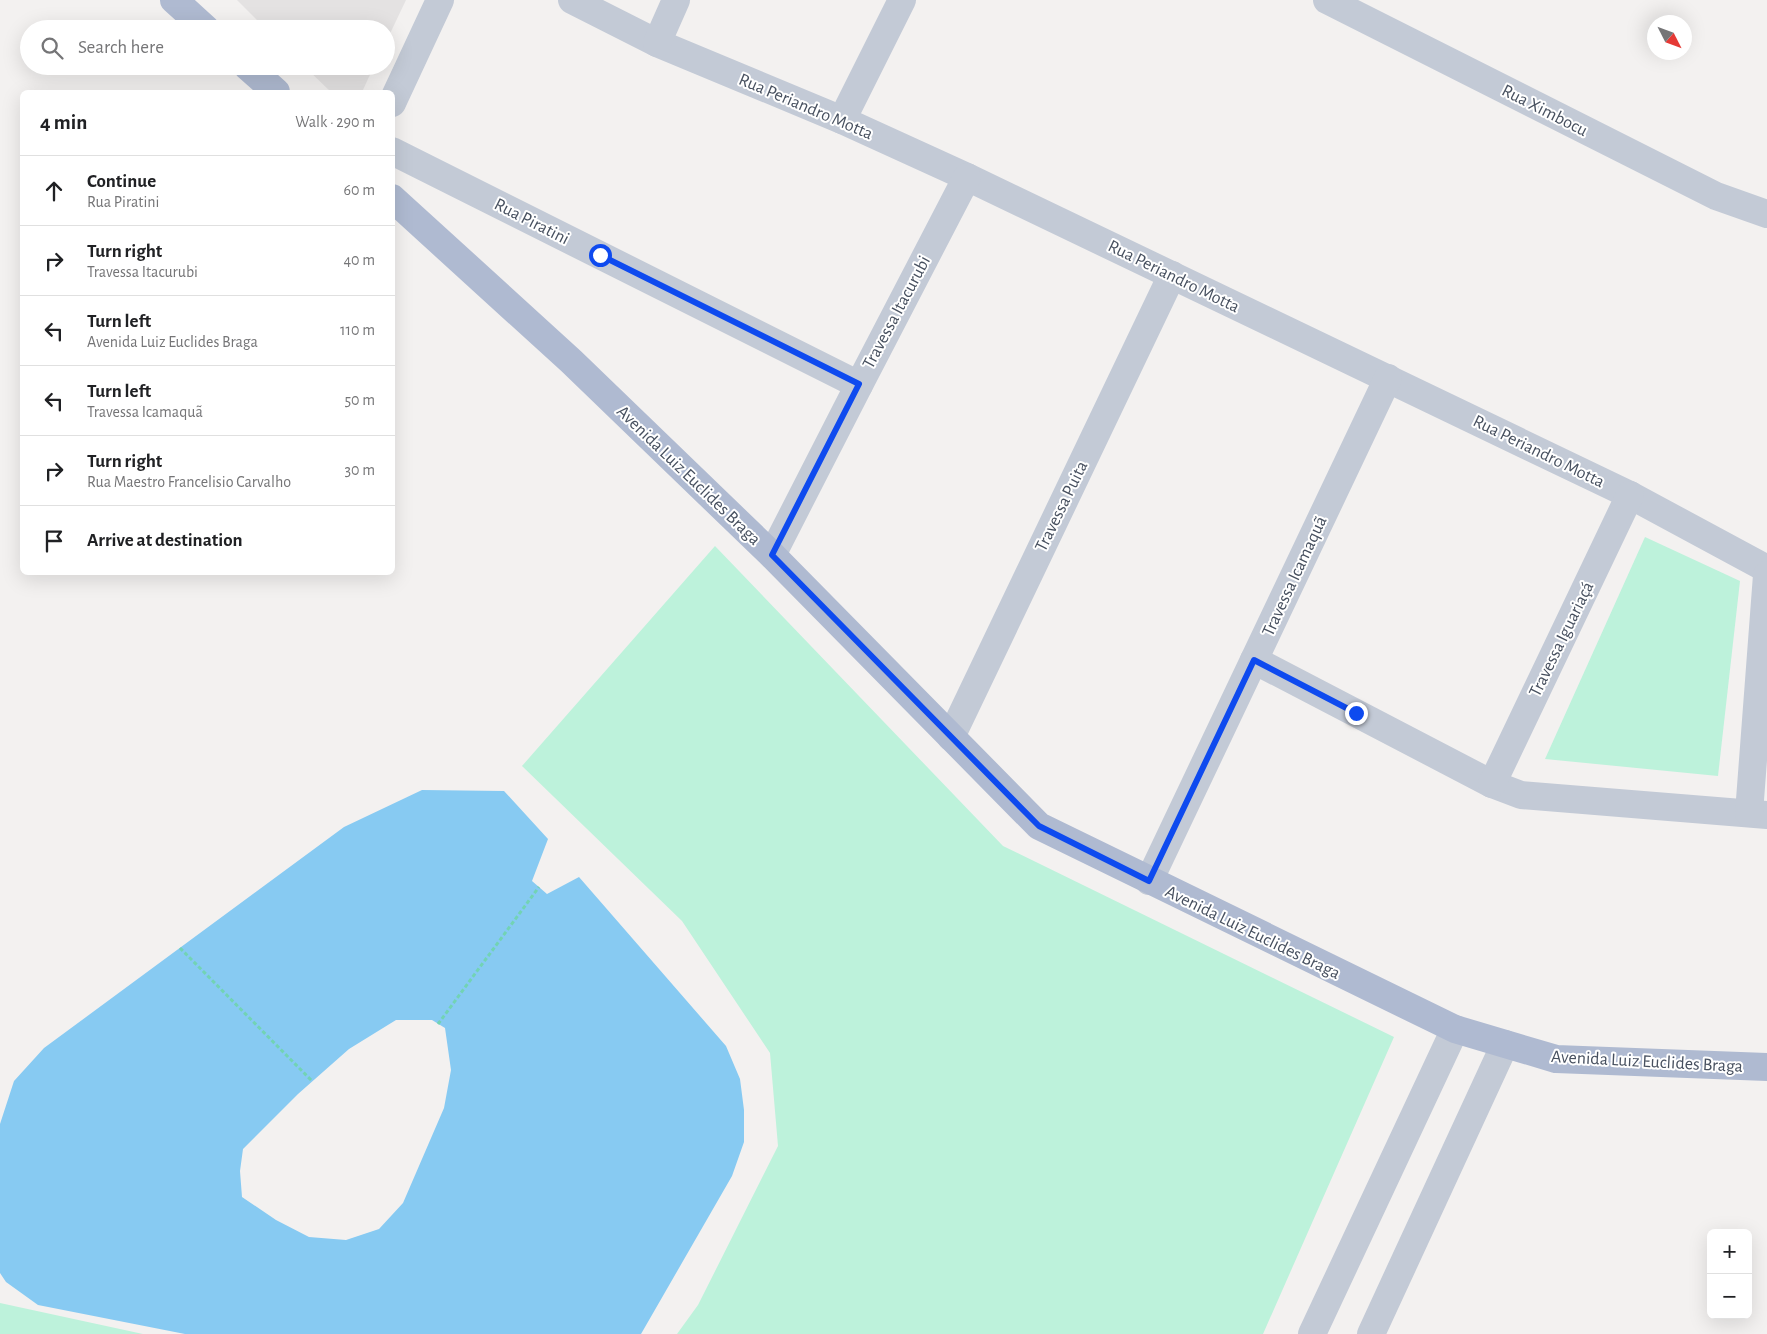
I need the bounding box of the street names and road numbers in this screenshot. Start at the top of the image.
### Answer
street label: Rua Periandro Motta [736,71,875,143]
street label: Rua Ximbocu [1499,82,1590,140]
street label: Rua Piratini [491,195,572,248]
street label: Rua Periandro Motta [1105,237,1242,317]
street label: Travessa Itacurubi [860,253,934,372]
street label: Avenida Luiz Euclides Braga [613,403,764,549]
street label: Rua Periandro Motta [1470,412,1607,492]
street label: Travessa Puita [1032,458,1092,555]
street label: Travessa Icamaquã [1259,514,1331,639]
street label: Travessa Iguariaçá [1526,579,1598,700]
street label: Avenida Luiz Euclides Braga [1162,883,1343,983]
street label: Avenida Luiz Euclides Braga [1551,1048,1743,1076]

